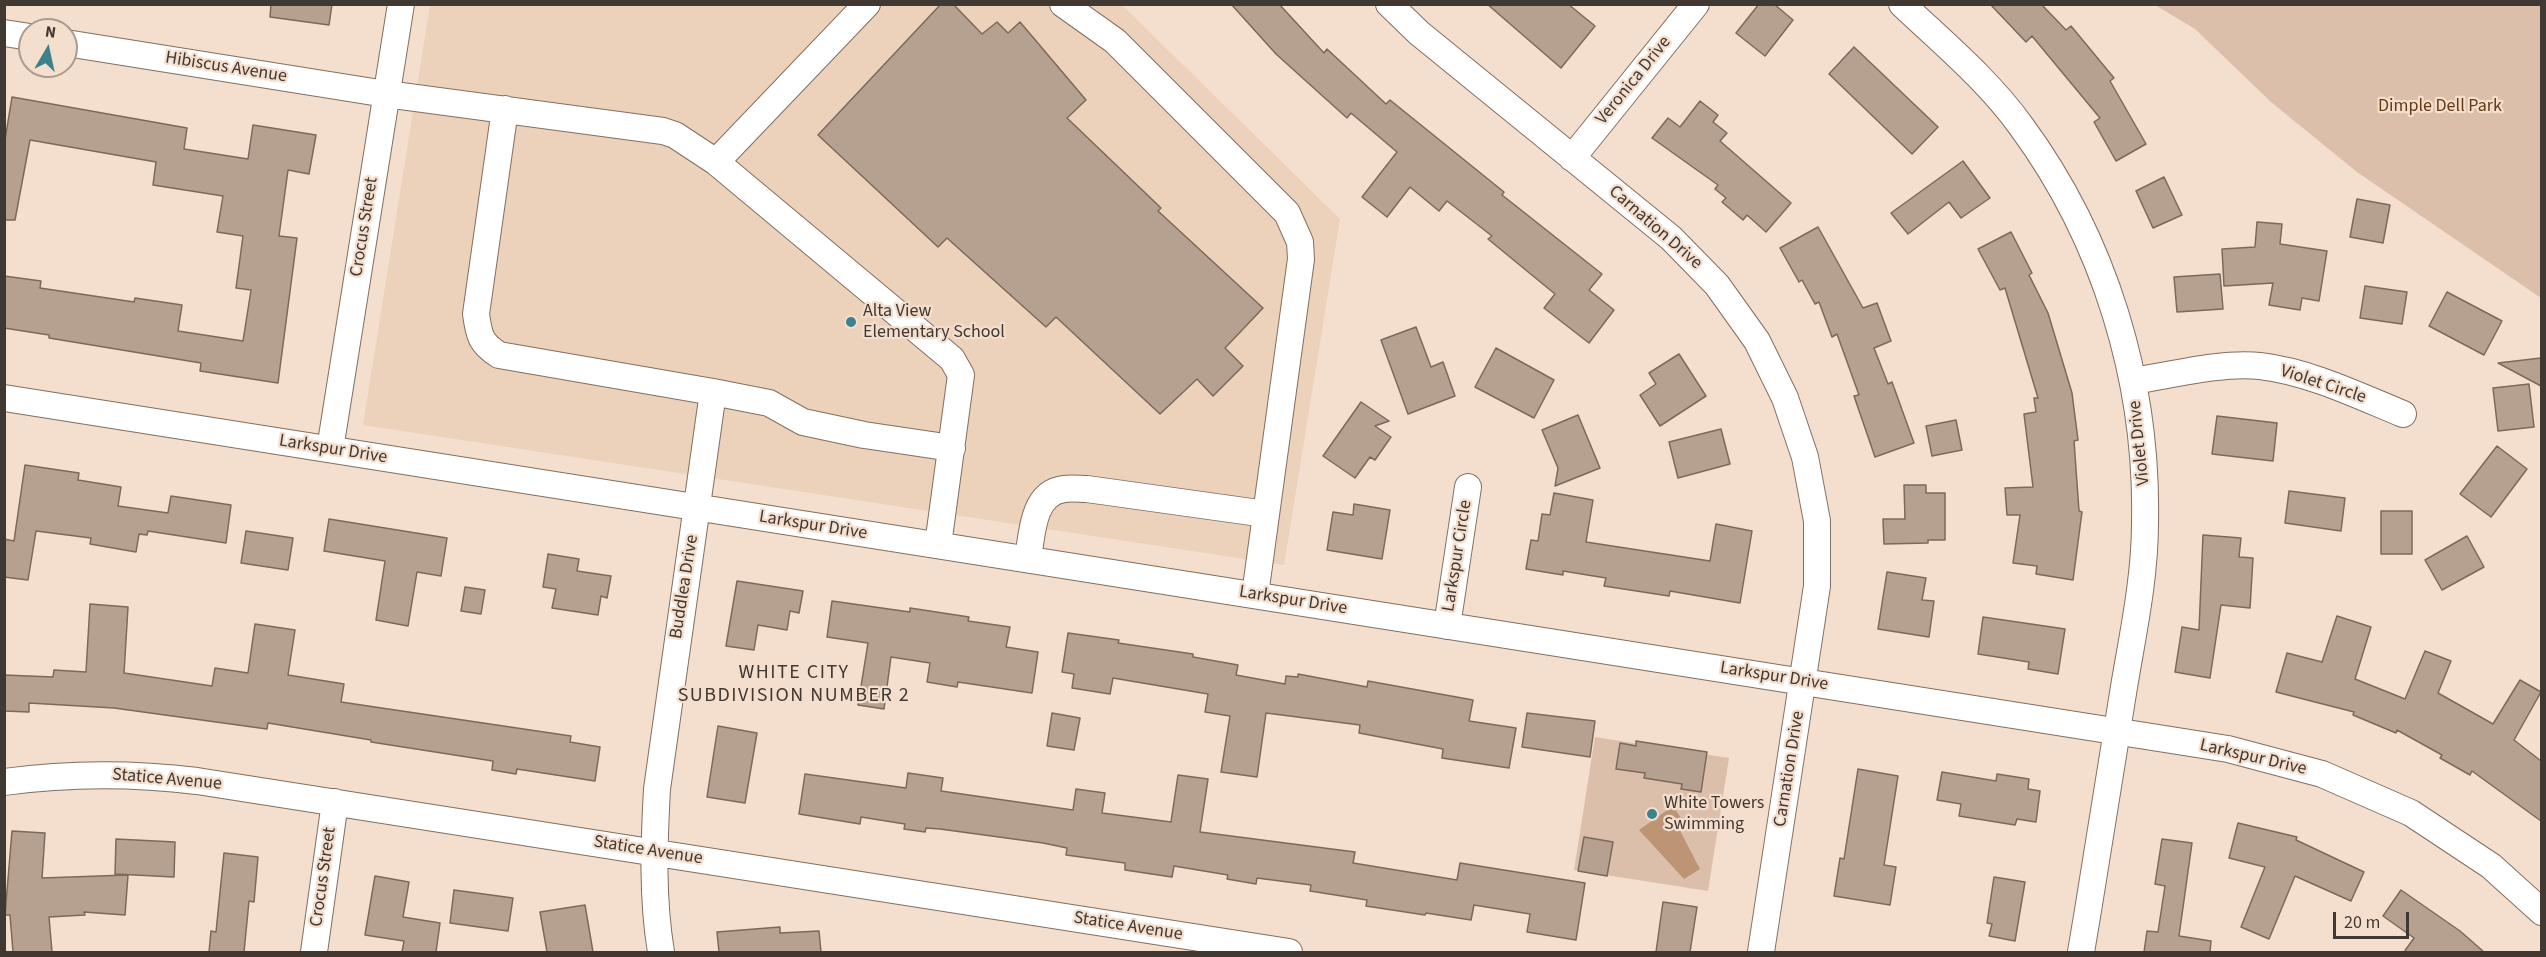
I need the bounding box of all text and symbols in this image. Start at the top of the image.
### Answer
north arrow [18,18,78,78]
text: N [44,20,57,44]
street label: Veronica Drive [1592,32,1676,130]
street label: Hibiscus Avenue [164,48,288,88]
park label: Dimple Dell Park [2378,96,2502,118]
street label: Crocus Street [346,176,384,278]
street label: Carnation Drive [1604,181,1706,275]
place label: Alta View Elementary School [863,301,1005,344]
marker: Alta View Elementary School [844,315,858,329]
street label: Violet Circle [2277,361,2369,409]
street label: Violet Drive [2125,399,2155,487]
street label: Larkspur Drive [277,431,389,469]
street label: Larkspur Circle [1439,499,1477,613]
street label: Larkspur Drive [757,507,869,545]
street label: Buddlea Drive [666,533,704,641]
street label: Larkspur Drive [1237,582,1349,620]
street label: Larkspur Drive [1718,658,1830,696]
district label: WHITE CITY SUBDIVISION NUMBER 2 [678,662,910,709]
street label: Carnation Drive [1770,710,1810,828]
street label: Larkspur Drive [2197,735,2309,781]
street label: Statice Avenue [111,764,223,796]
place label: White Towers Swimming [1664,793,1764,836]
marker: White Towers Swimming [1645,807,1659,821]
street label: Crocus Street [306,826,342,928]
street label: Statice Avenue [592,832,704,870]
scale bar [2336,900,2412,938]
street label: Statice Avenue [1072,908,1184,946]
text: 20 m [2344,910,2380,935]

